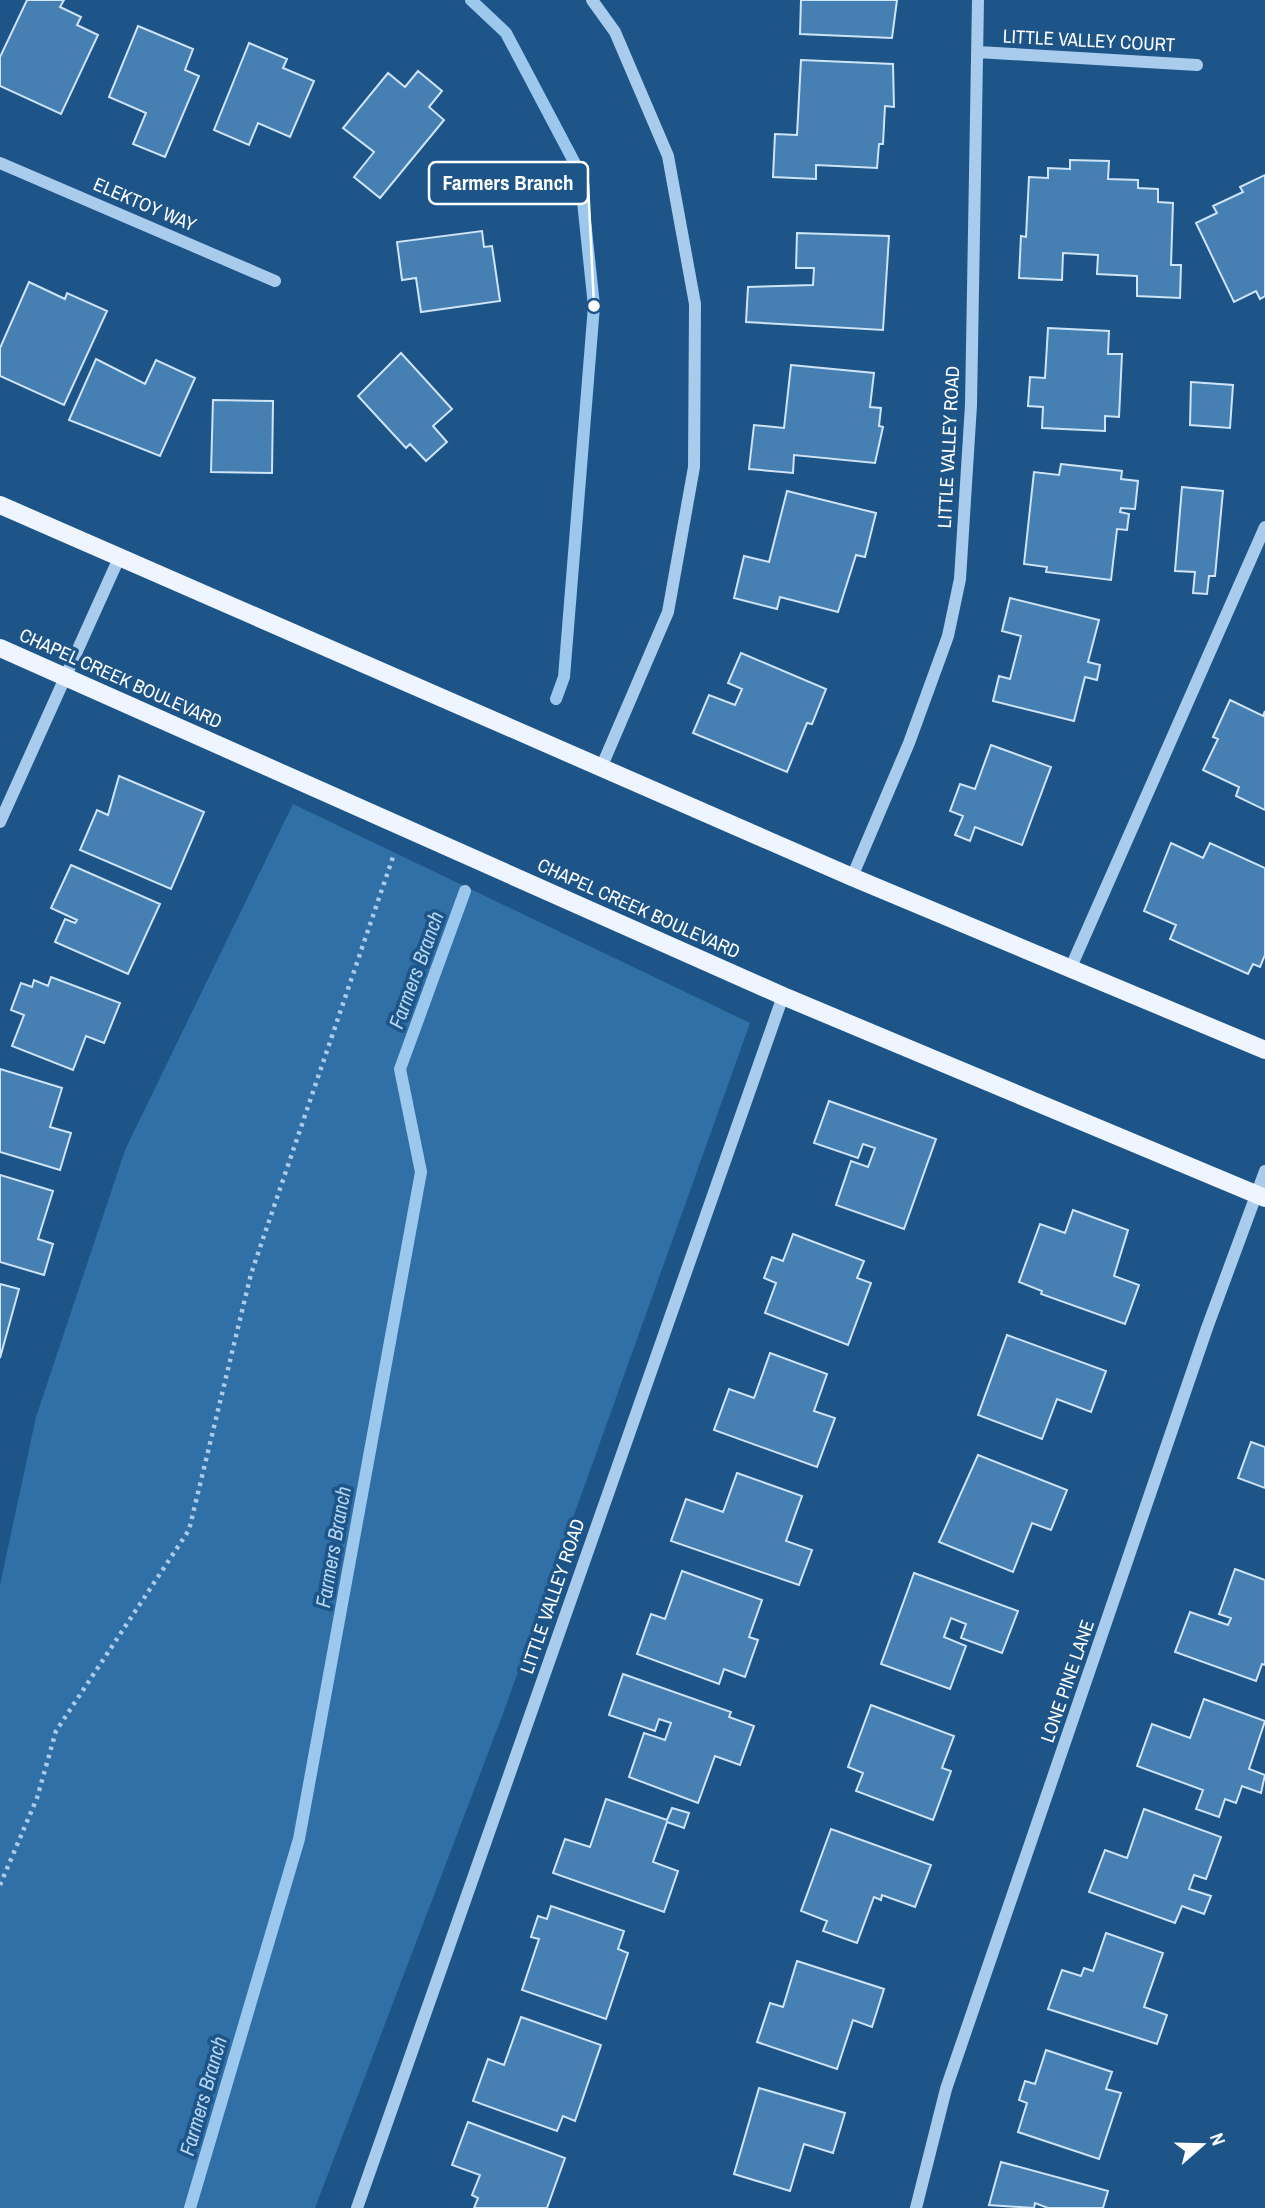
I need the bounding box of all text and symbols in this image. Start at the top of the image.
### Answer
street label: LITTLE VALLEY COURT [1002,23,1176,58]
callout: Farmers Branch [429,162,588,204]
text: Farmers Branch [442,168,574,197]
street label: ELEKTOY WAY [90,171,201,238]
street label: LITTLE VALLEY ROAD [931,365,965,529]
street label: CHAPEL CREEK BOULEVARD [16,622,226,734]
street label: CHAPEL CREEK BOULEVARD [534,852,744,964]
water label: Farmers Branch [381,907,451,1033]
water label: Farmers Branch [308,1484,358,1610]
street label: LITTLE VALLEY ROAD [513,1515,591,1677]
street label: LONE PINE LANE [1034,1616,1100,1746]
water label: Farmers Branch [172,2033,234,2159]
north arrow [1167,2110,1237,2180]
text: N [1204,2129,1232,2149]

